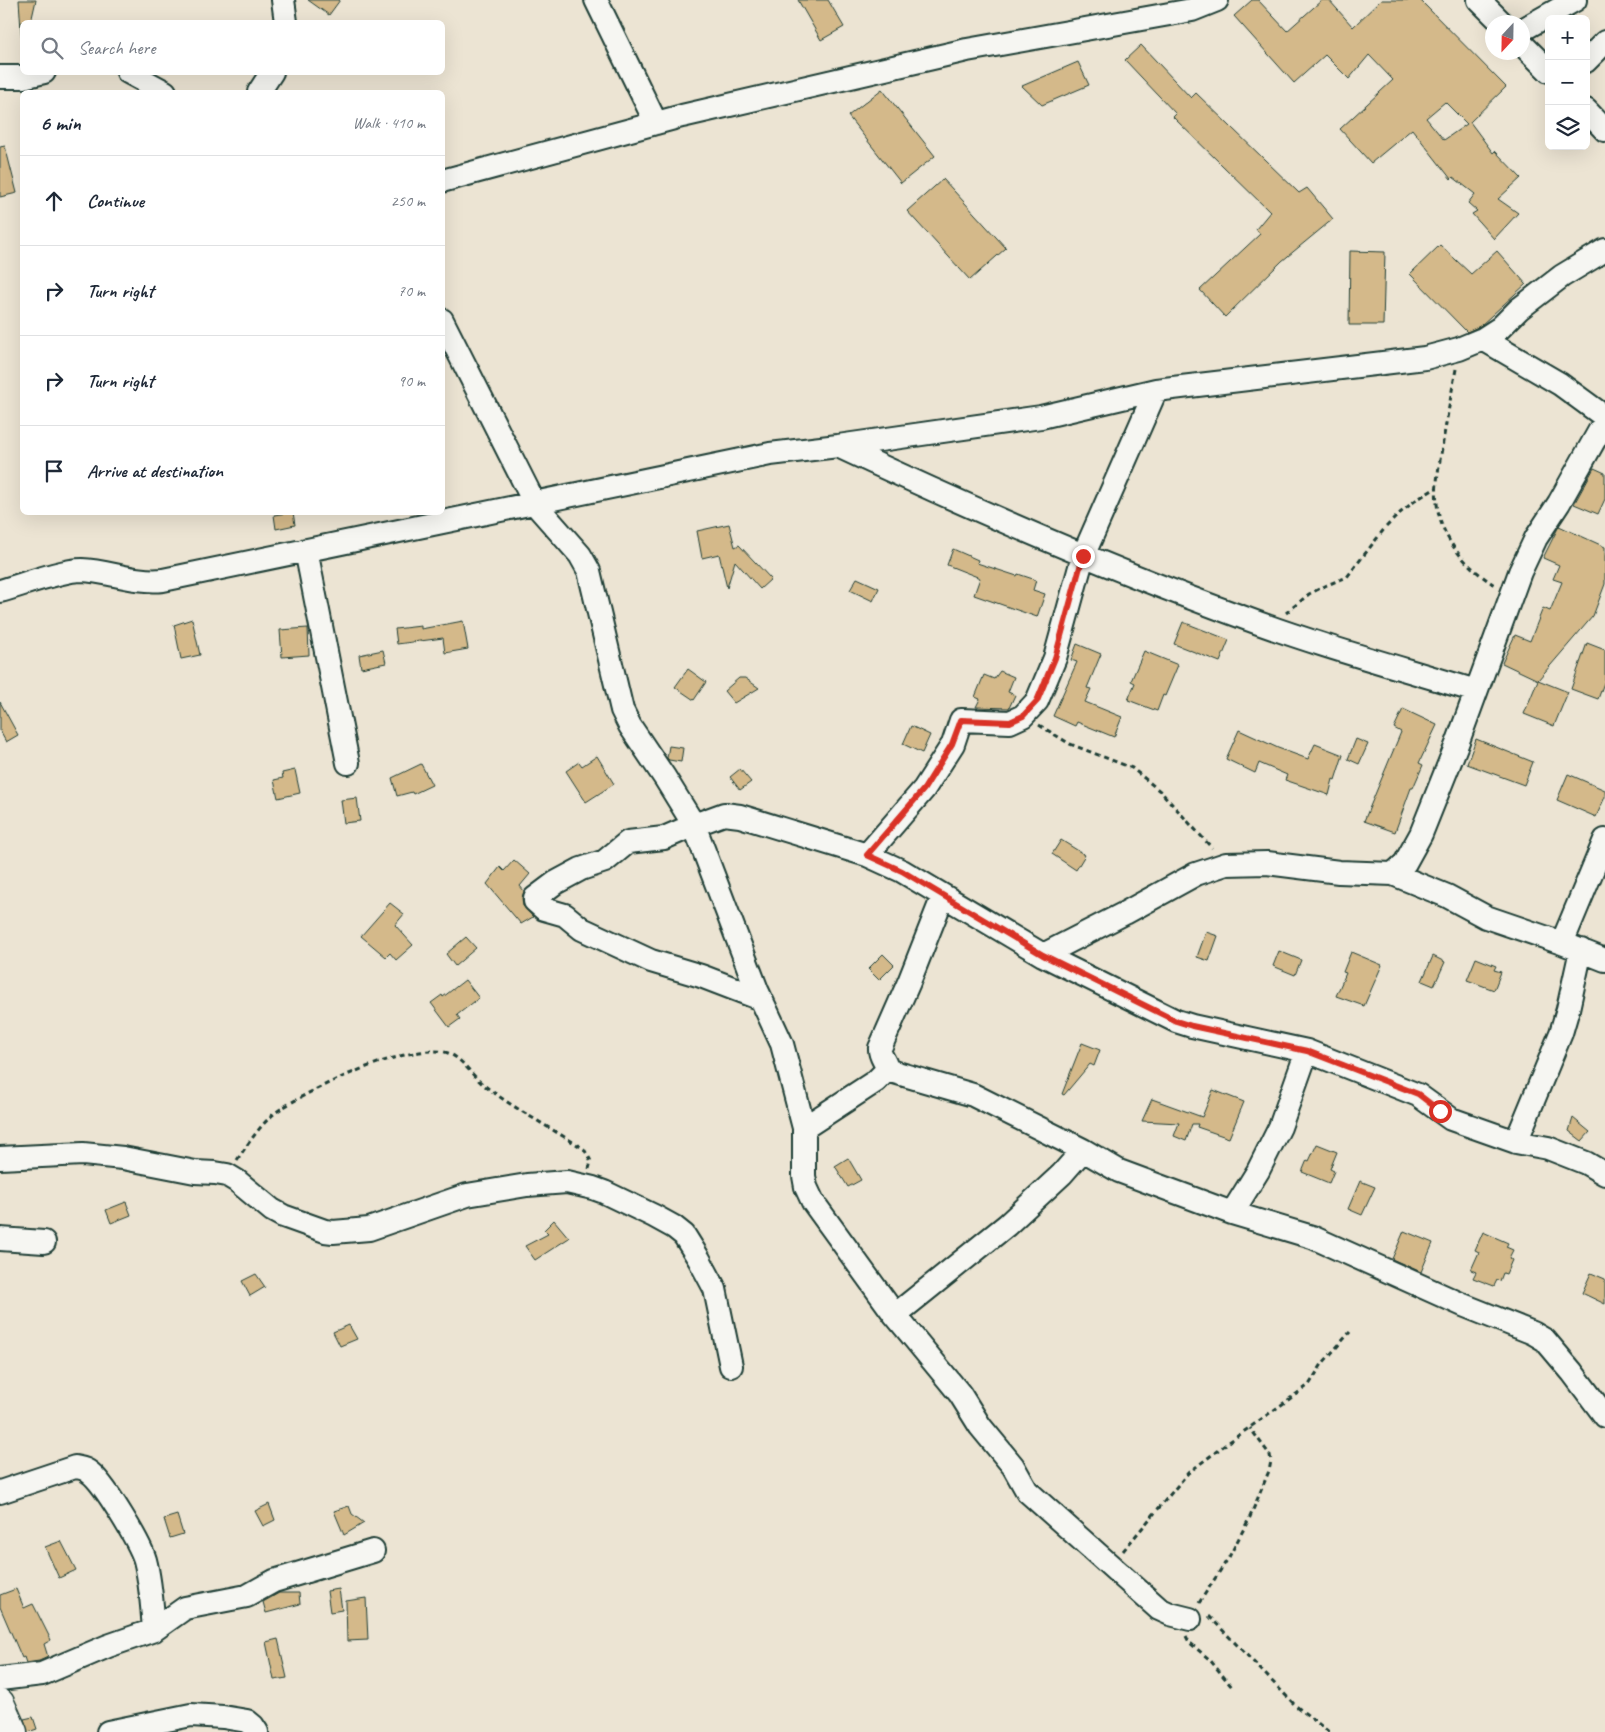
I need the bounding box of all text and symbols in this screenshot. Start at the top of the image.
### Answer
north arrow [1485,15,1530,60]
map controls [1545,15,1590,150]
button: + [1545,15,1590,60]
search box [20,20,445,75]
icon: search [38,34,66,62]
text: Search here [78,36,155,60]
button: − [1545,60,1590,105]
button: layers [1545,105,1590,150]
text: 6 min [40,110,81,136]
text: Walk · 410 m [353,113,425,133]
icon: ahead [40,187,68,215]
text: Continue [87,189,144,213]
text: 250 m [391,191,425,211]
icon: right [40,277,68,305]
text: Turn right [87,279,154,303]
text: 70 m [398,281,425,301]
icon: right [40,367,68,395]
text: Turn right [87,369,154,393]
text: 90 m [398,371,425,391]
icon: arrive [40,457,68,485]
text: Arrive at destination [87,459,223,483]
route end [1072,545,1095,568]
route start [1429,1100,1452,1123]

